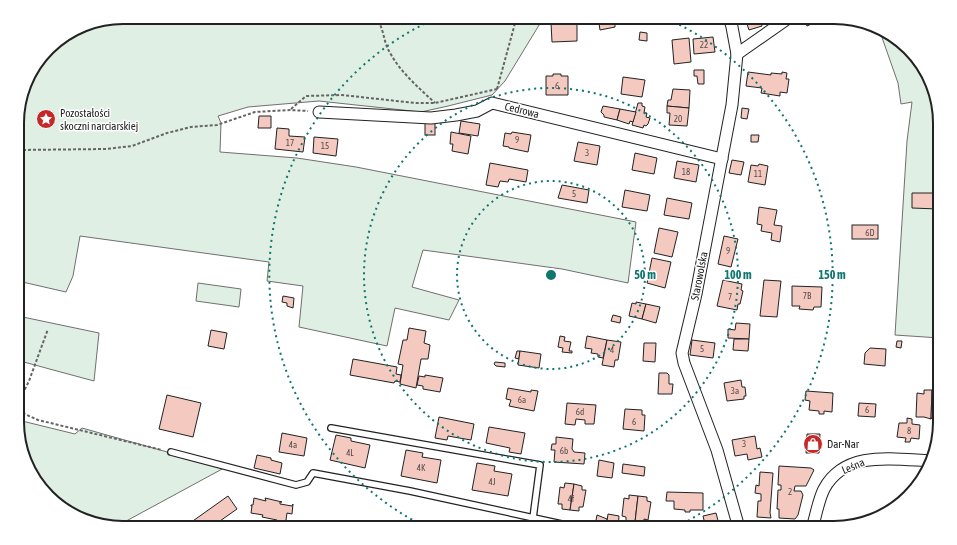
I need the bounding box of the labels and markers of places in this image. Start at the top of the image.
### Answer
place label: Pozostałości skoczni narciarskiej [60,107,138,132]
place icon: Pozostałości skoczni narciarskiej [35,108,57,130]
centre of rings [544,268,558,282]
shop icon: Dar-Nar [802,433,824,455]
place label: Dar-Nar [827,438,860,450]

